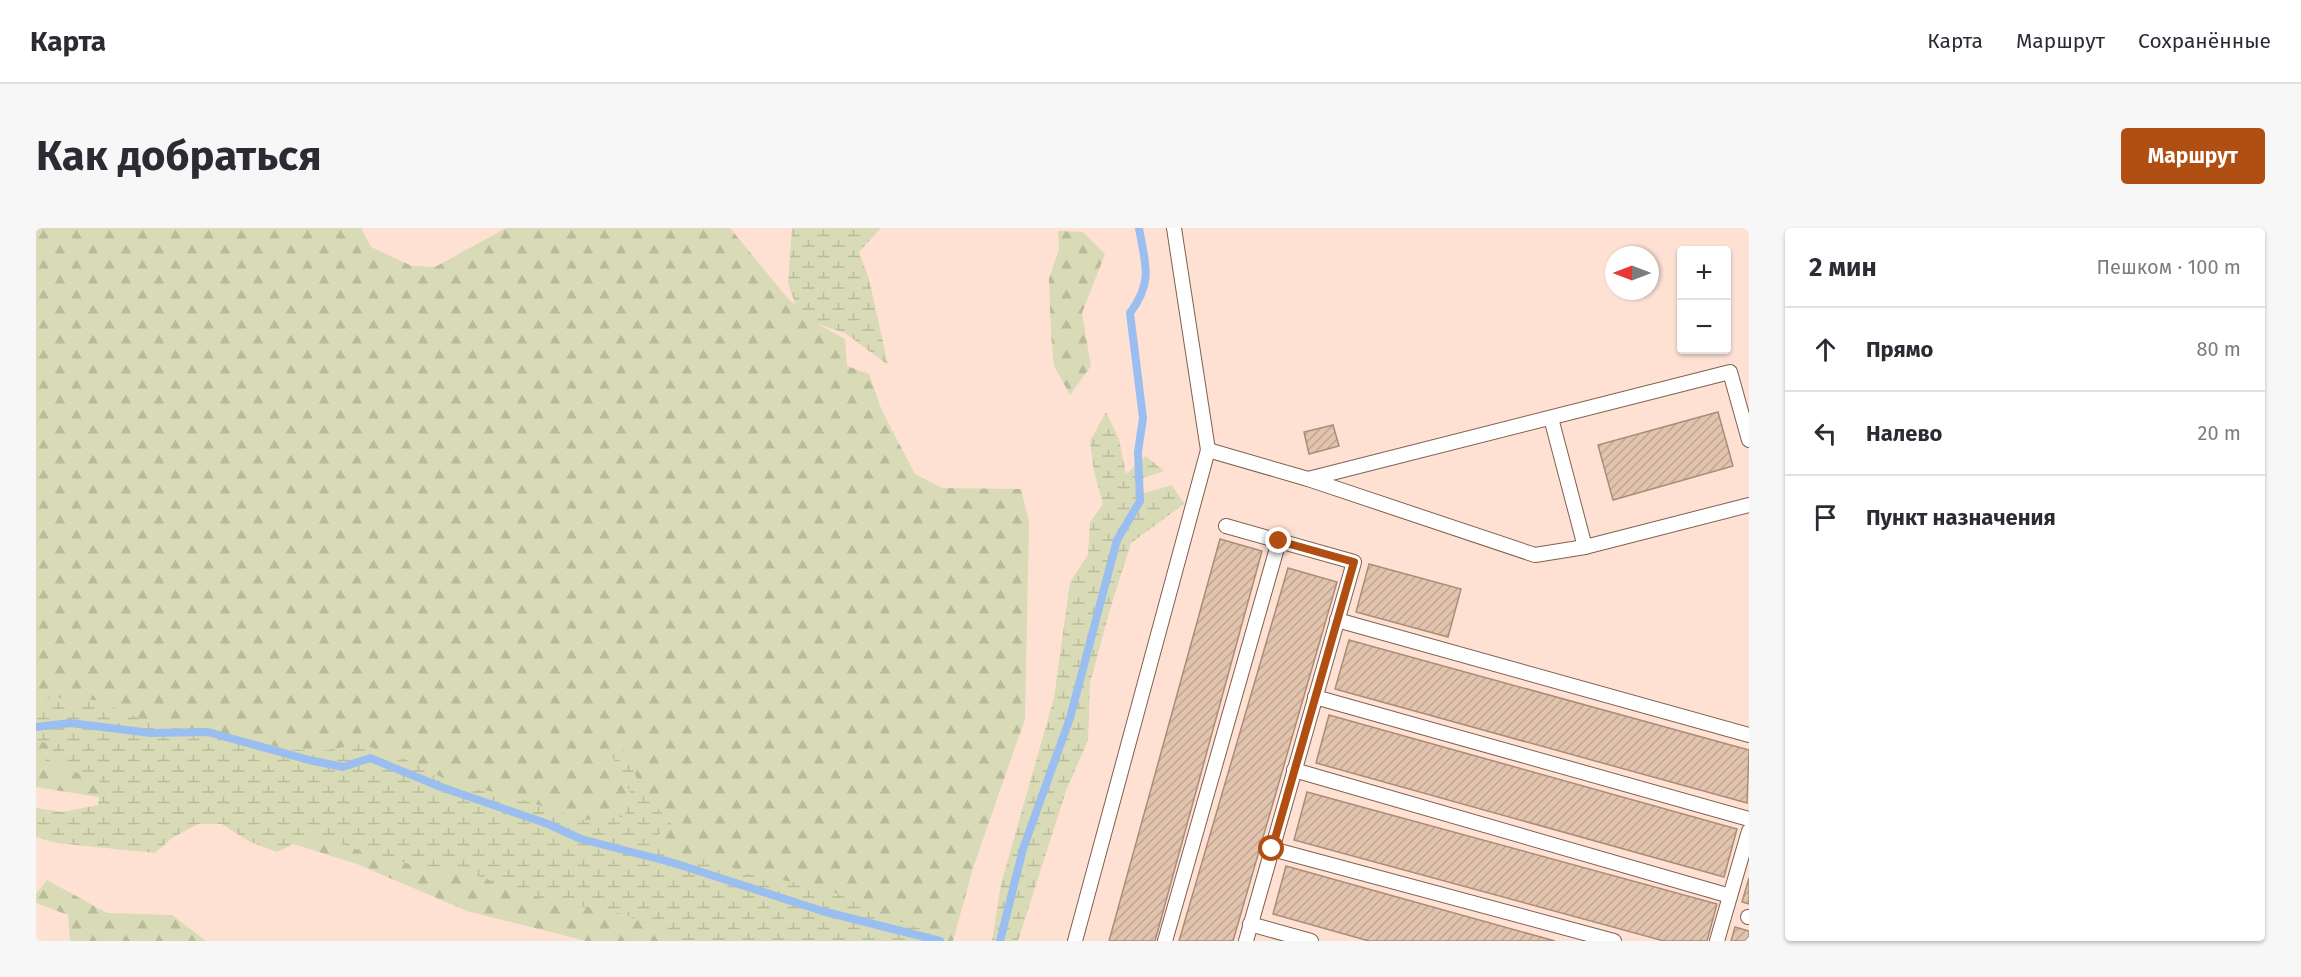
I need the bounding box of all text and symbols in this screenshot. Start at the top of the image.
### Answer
text: Карта [30,25,106,58]
text: Карта [1927,28,1983,54]
text: Маршрут [2016,28,2105,54]
text: Сохранённые [2138,28,2271,54]
button: Маршрут [2121,128,2265,184]
text: Как добраться [36,131,322,181]
north arrow [1605,246,1659,300]
map controls [1677,246,1731,354]
button: + [1677,246,1731,300]
text: 2 мин [1809,252,1877,283]
text: Пешком · 100 m [2097,255,2241,279]
button: − [1677,300,1731,354]
icon: ahead [1809,333,1842,366]
text: Прямо [1866,336,1933,363]
text: 80 m [2196,337,2241,361]
icon: left [1809,417,1842,450]
text: Налево [1866,420,1942,447]
text: 20 m [2198,421,2241,445]
icon: arrive [1809,501,1842,534]
text: Пункт назначения [1866,504,2056,531]
route end [1265,527,1291,553]
route start [1258,835,1284,861]

